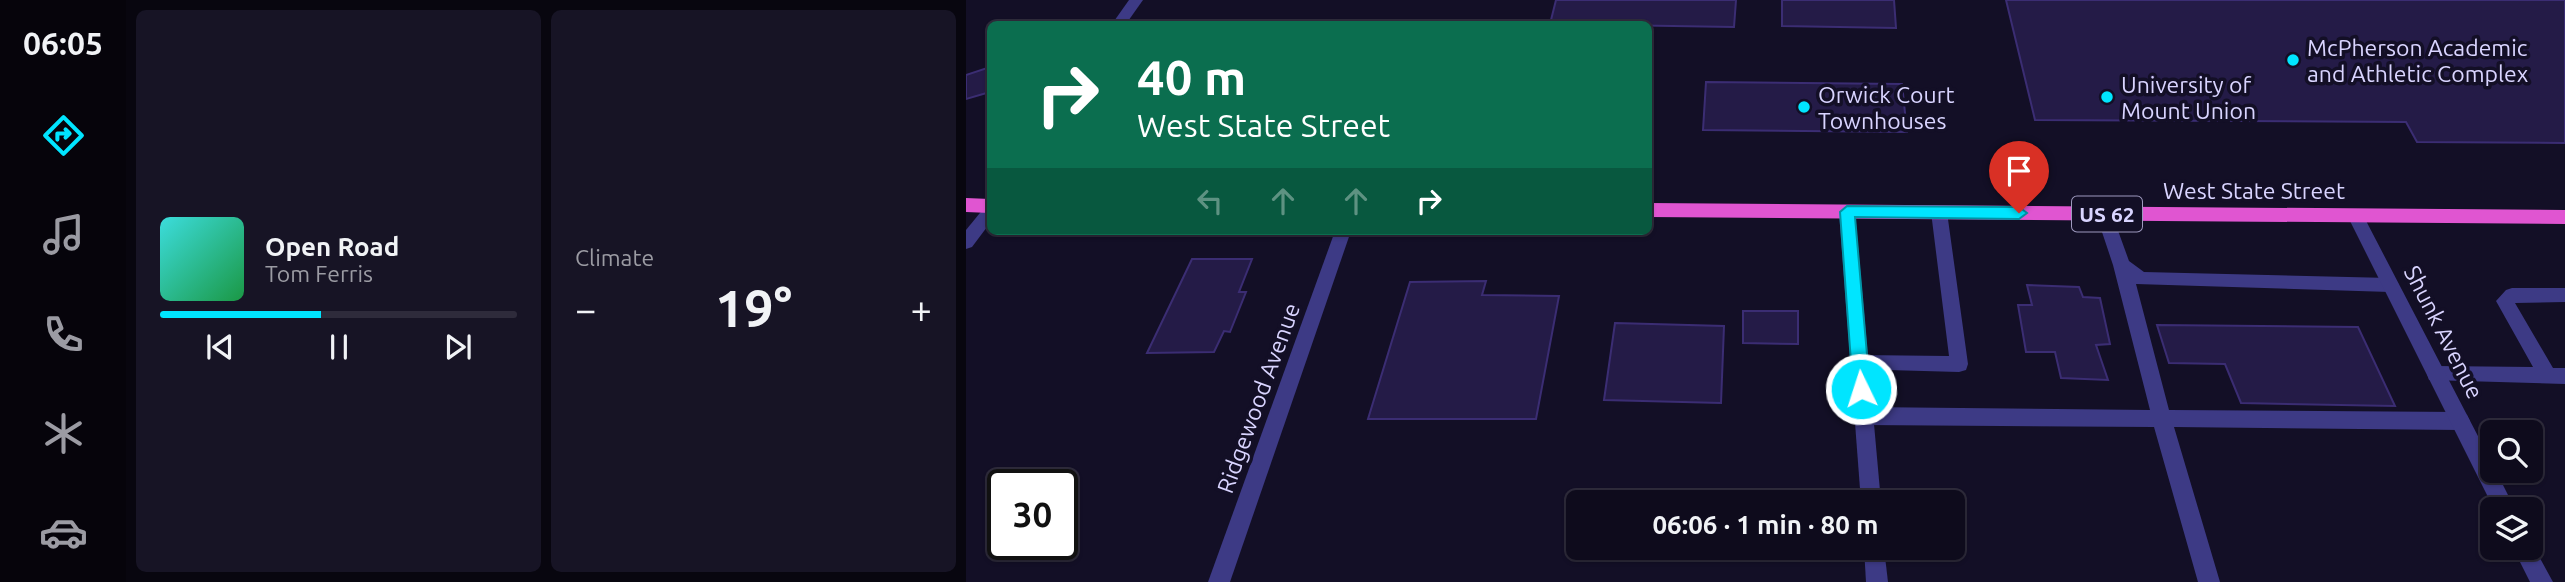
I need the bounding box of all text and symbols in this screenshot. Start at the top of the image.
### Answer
text: 06:05 [23,25,103,61]
place label: McPherson Academic and Athletic Complex [2307,35,2529,86]
icon: right [1022,49,1113,140]
text: 40 m [1137,49,1246,104]
marker: McPherson Academic and Athletic Complex [2285,52,2301,68]
place label: University of Mount Union [2121,72,2256,123]
place label: Orwick Court Townhouses [1818,82,1954,133]
marker: University of Mount Union [2099,89,2115,105]
marker: Orwick Court Townhouses [1796,99,1812,115]
text: West State Street [1137,107,1390,143]
icon: directions [39,111,88,160]
pin [1989,141,2049,213]
icon: arrive [2000,152,2038,190]
street label: West State Street [2163,178,2345,203]
icon: left [1191,182,1229,220]
icon: ahead [1264,182,1302,220]
icon: ahead [1337,182,1375,220]
icon: right [1410,182,1448,220]
road number: US 62 [2072,196,2142,232]
icon: music [39,210,88,259]
text: Open Road [265,232,399,261]
text: Climate [575,245,654,270]
text: Tom Ferris [265,261,373,286]
street label: Shunk Avenue [2400,261,2488,403]
text: 19° [715,279,792,337]
text: − [575,288,596,330]
text: + [911,288,932,330]
street label: Ridgewood Avenue [1212,300,1304,496]
icon: phone [39,310,88,359]
icon: previous [201,328,239,366]
icon: pause [320,328,358,366]
icon: next [439,328,477,366]
position arrow [1824,352,1898,426]
icon: climate [39,409,88,458]
map controls [2480,420,2543,560]
button: search [2480,420,2543,483]
speed limit sign: 30 [987,469,1078,560]
button: layers [2480,497,2543,560]
icon: car [39,508,88,557]
text: 06:06 · 1 min · 80 m [1652,510,1879,539]

